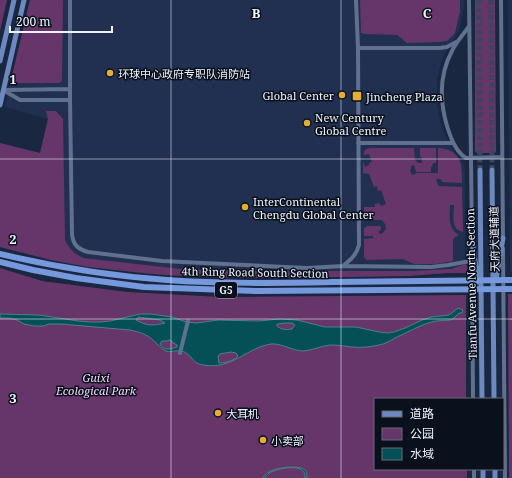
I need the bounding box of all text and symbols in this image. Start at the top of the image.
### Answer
text: B [252,4,261,22]
text: C [423,4,432,22]
scale bar [10,8,112,34]
text: 200 m [16,13,51,30]
place label: 环球中心政府专职队消防站 [118,66,250,81]
marker: 环球中心政府专职队消防站 [105,68,115,78]
text: 1 [9,70,17,88]
place label: Global Center [263,88,335,103]
place label: Jincheng Plaza [365,89,443,104]
marker: Global Center [337,90,347,100]
marker: Jincheng Plaza [351,90,363,102]
place label: New Century Global Centre [315,110,387,138]
marker: New Century Global Centre [302,118,312,128]
place label: InterContinental Chengdu Global Center [253,194,375,222]
marker: InterContinental Chengdu Global Center [240,202,250,212]
street label: 天府大道辅道 [486,206,502,272]
street label: Tianfu Avenue North Section [462,208,480,360]
text: 2 [9,230,17,248]
street label: 4th Ring Road South Section [181,263,329,281]
road number: G5 [215,282,237,298]
park label: Guixi Ecological Park [55,370,137,398]
text: 3 [9,389,17,407]
legend [374,398,504,470]
text: 道路 [410,405,434,422]
place label: 大耳机 [226,406,259,421]
marker: 大耳机 [213,408,223,418]
text: 公园 [410,425,434,442]
place label: 小卖部 [271,433,304,448]
marker: 小卖部 [258,435,268,445]
text: 水域 [410,445,434,462]

